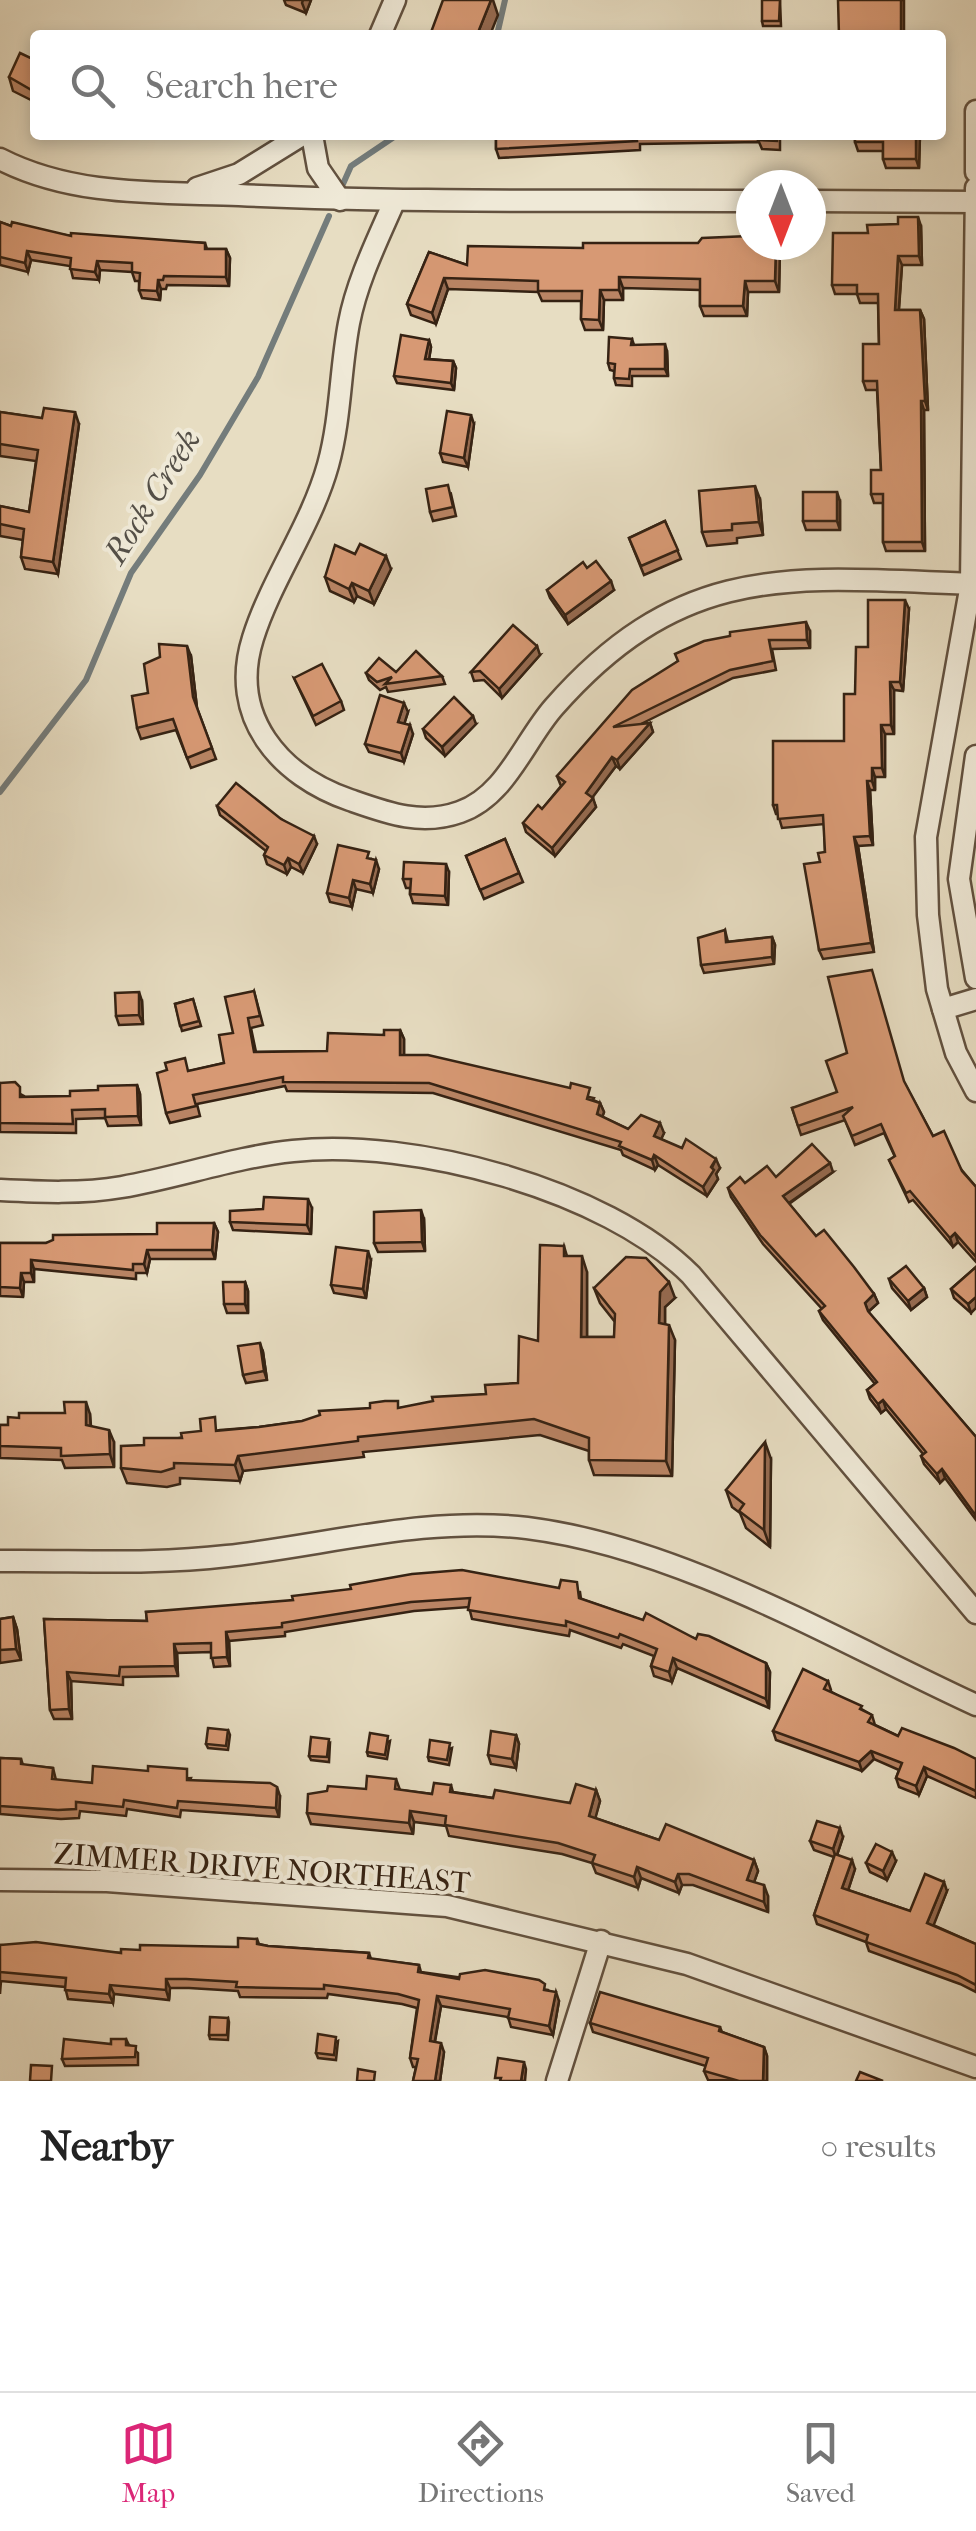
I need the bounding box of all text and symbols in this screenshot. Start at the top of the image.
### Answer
search box [30,30,946,140]
icon: search [65,58,120,113]
text: Search here [145,63,338,108]
north arrow [736,170,826,260]
water label: Rock Creek [96,422,208,572]
street label: ZIMMER DRIVE NORTHEAST [52,1836,472,1901]
text: Nearby [40,2122,172,2171]
text: 0 results [820,2128,936,2165]
tab: Map [121,2416,176,2509]
tab: Directions [418,2416,544,2509]
tab: Saved [786,2416,855,2509]

